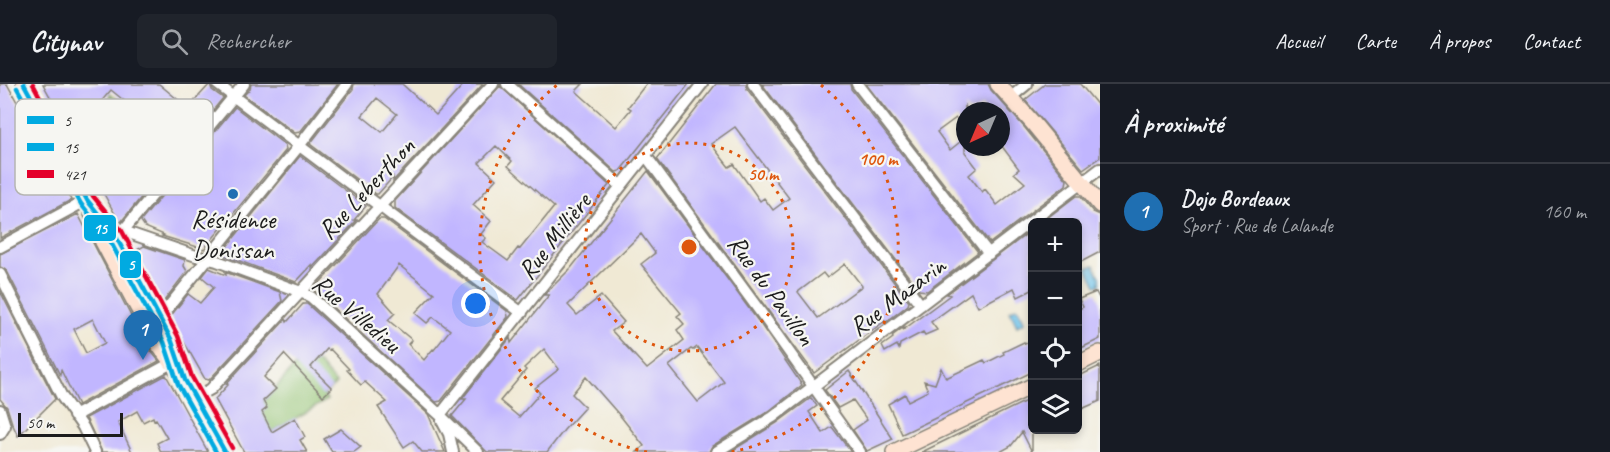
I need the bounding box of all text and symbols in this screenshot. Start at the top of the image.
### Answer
search box [137,14,557,68]
text: Citynav [30,24,101,59]
icon: search [158,25,191,58]
text: Rechercher [206,27,291,55]
text: Accueil [1275,28,1323,54]
text: Carte [1356,28,1396,54]
text: À propos [1429,28,1490,54]
text: Contact [1523,28,1580,54]
legend [15,99,213,195]
north arrow [956,102,1010,156]
text: À proximité [1124,107,1223,140]
text: 5 [64,111,72,131]
street label: Rue Leberthon [311,130,422,246]
text: 15 [64,138,79,158]
text: 100 m [859,148,899,170]
text: 50 m [748,163,780,185]
text: 421 [64,165,86,185]
street label: Rue Millière [510,184,600,286]
text: Dojo Bordeaux [1181,185,1288,213]
marker: Résidence Donissan [226,187,240,201]
text: 1 [1139,199,1148,224]
text: 160 m [1543,199,1586,224]
place label: Résidence Donissan [191,203,277,266]
text: Sport · Rue de Lalande [1181,213,1333,238]
line badge: 15 [83,214,117,242]
map controls [1028,218,1082,434]
button: + [1028,218,1082,272]
text: 15 [93,219,109,239]
street label: Rue du Pavillon [720,228,823,352]
centre of rings [679,237,699,257]
street label: Rue Mazarin [842,249,953,343]
line badge: 5 [119,250,142,279]
text: 5 [128,255,137,275]
street label: Rue Villedieu [306,267,409,361]
button: − [1028,272,1082,326]
your location [461,289,490,318]
pin: 1 [124,310,162,360]
button: locate [1028,326,1082,380]
button: layers [1028,380,1082,434]
scale bar [18,410,123,438]
text: 50 m [27,413,54,433]

